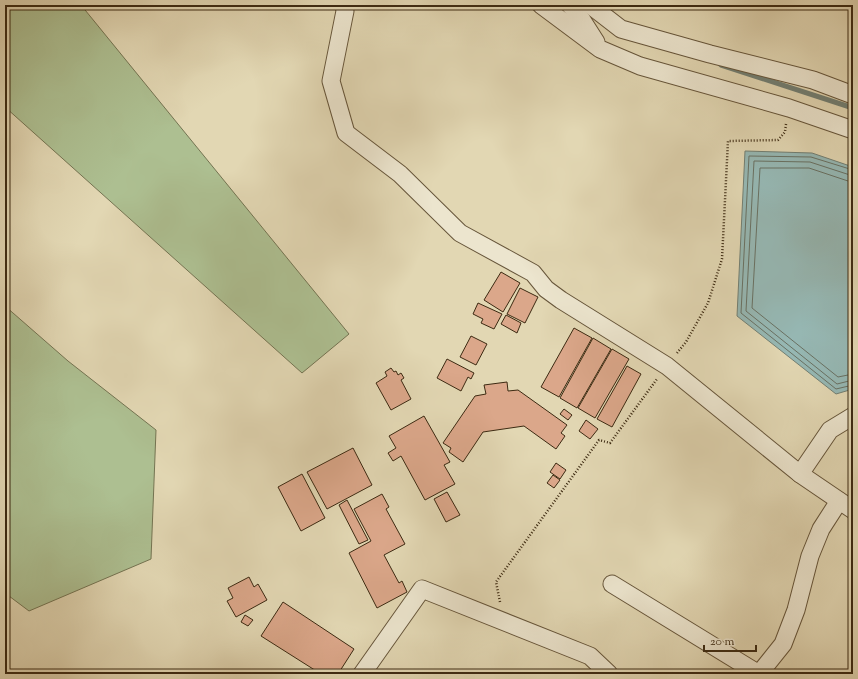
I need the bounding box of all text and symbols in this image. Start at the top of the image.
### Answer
scale bar [704,627,756,653]
text: 20 m [710,633,735,651]

